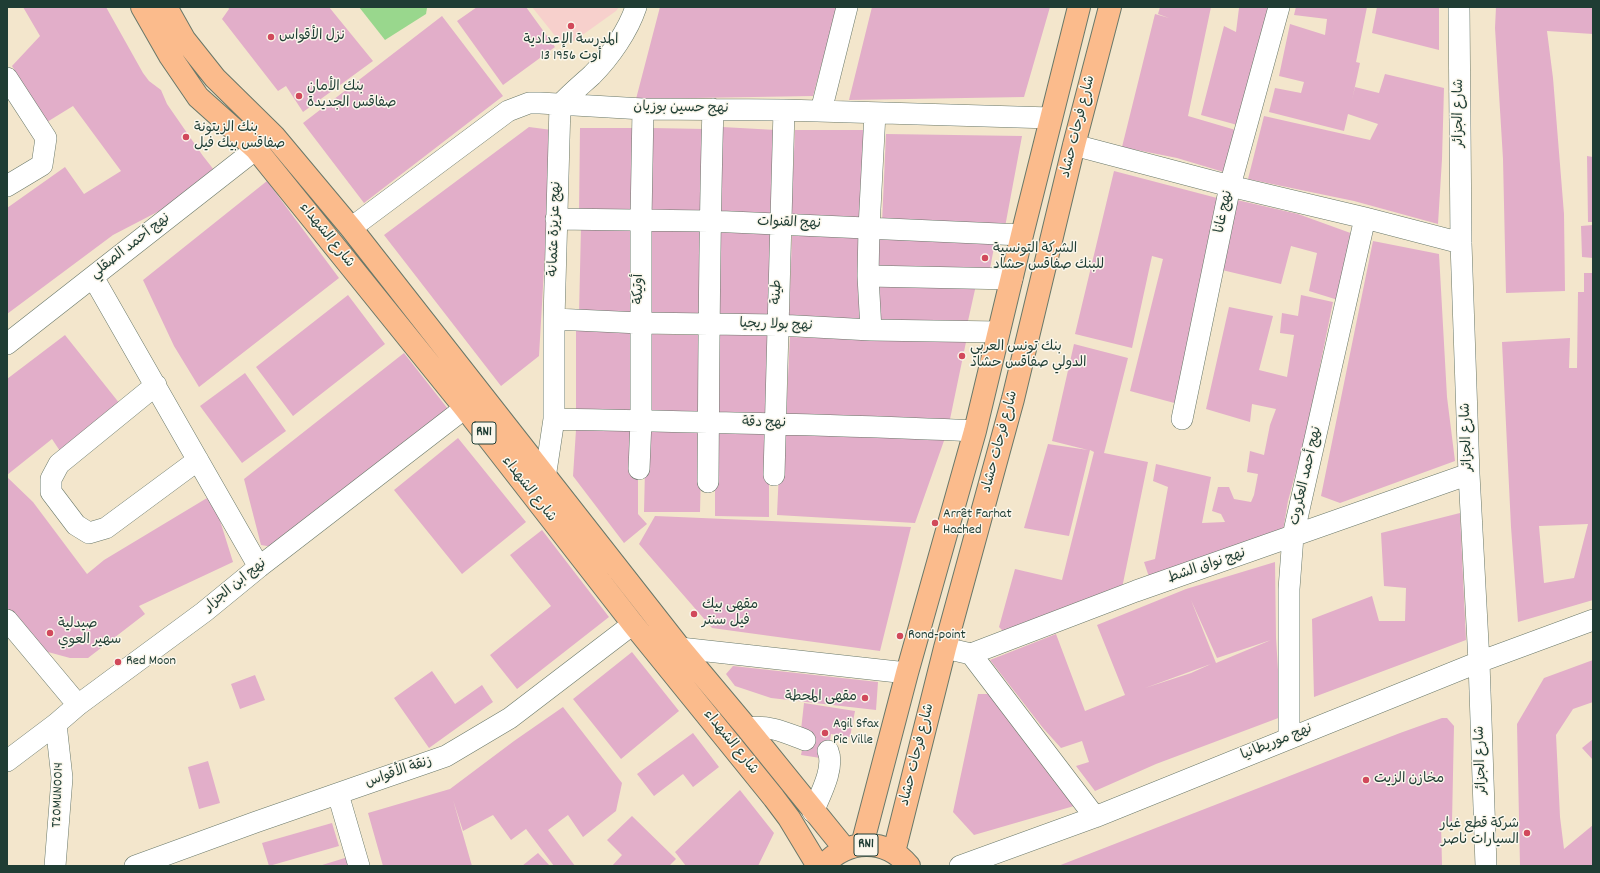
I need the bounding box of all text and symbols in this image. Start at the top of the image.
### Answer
marker: المدرسة الإعدادية 13 أوت 1956 [566,21,576,31]
place label: نزل الأقواس [279,29,345,45]
marker: نزل الأقواس [266,32,276,42]
place label: المدرسة الإعدادية 13 أوت 1956 [524,33,618,66]
street label: شارع فرحات حشاد [1058,74,1100,180]
street label: شارع الجزائر [1452,79,1468,147]
place label: بنك الأمان صفاقس الجديدة [307,80,397,112]
marker: بنك الأمان صفاقس الجديدة [294,91,304,101]
street label: نهج حسين بوزيان [633,100,729,118]
place label: بنك الزيتونة صفاقس بيك فيل [194,121,285,154]
marker: بنك الزيتونة صفاقس بيك فيل [181,132,191,142]
street label: نهج عزيزة عثمانة [546,181,566,277]
street label: نهج غانا [1212,189,1238,235]
street label: شارع الشهداء [295,200,357,272]
street label: نهج أحمد الصقلي [88,211,174,283]
street label: نهج القنوات [757,214,821,234]
place label: الشركة التونسية للبنك صفاقس حشاد [993,242,1104,274]
marker: الشركة التونسية للبنك صفاقس حشاد [980,253,990,263]
street label: أوتيكة [632,274,648,304]
street label: طينة [769,279,787,305]
street label: نهج بولا ريجيا [739,316,813,336]
place label: بنك تونس العربي الدولي صفاقس حشاد [970,340,1087,372]
marker: بنك تونس العربي الدولي صفاقس حشاد [957,351,967,361]
street label: شارع فرحات حشاد [979,389,1023,495]
street label: شارع الجزائر [1458,402,1478,472]
street label: نهج دقة [742,415,786,433]
road number: RN1 [472,422,496,444]
street label: نهج أحمد العكروت [1287,425,1327,527]
street label: شارع الشهداء [497,454,559,526]
place label: Arrêt Farhat Hached [943,507,1012,540]
marker: Arrêt Farhat Hached [930,518,940,528]
street label: نهج نواق الشط [1166,546,1248,588]
street label: نهج ابن الجزار [202,556,270,616]
place label: مقهى بيك فيل سنتر [702,598,758,630]
marker: مقهى بيك فيل سنتر [689,609,699,619]
place label: صيدلية سهير العوي [58,617,121,650]
marker: صيدلية سهير العوي [45,628,55,638]
place label: Rond-point [908,628,966,644]
marker: Rond-point [895,631,905,641]
place label: Red Moon [126,654,176,670]
marker: Red Moon [113,657,123,667]
place label: مقهى المحطة [785,690,857,706]
marker: مقهى المحطة [860,693,870,703]
street label: شارع فرحات حشاد [897,702,939,808]
street label: شارع الشهداء [699,707,761,779]
place label: Agil Sfax Pic Ville [833,717,879,750]
street label: نهج موريطانيا [1239,721,1315,765]
street label: شارع الجزائر [1472,725,1492,795]
marker: Agil Sfax Pic Ville [820,728,830,738]
street label: زنقة الأقواس [363,754,435,792]
street label: T20MUN0014 [49,762,69,828]
place label: مخازن الزيت [1374,772,1444,788]
marker: مخازن الزيت [1361,775,1371,785]
place label: شركة قطع غيار السيارات ناصر [1440,817,1519,850]
marker: شركة قطع غيار السيارات ناصر [1522,828,1532,838]
road number: RN1 [854,834,878,856]

